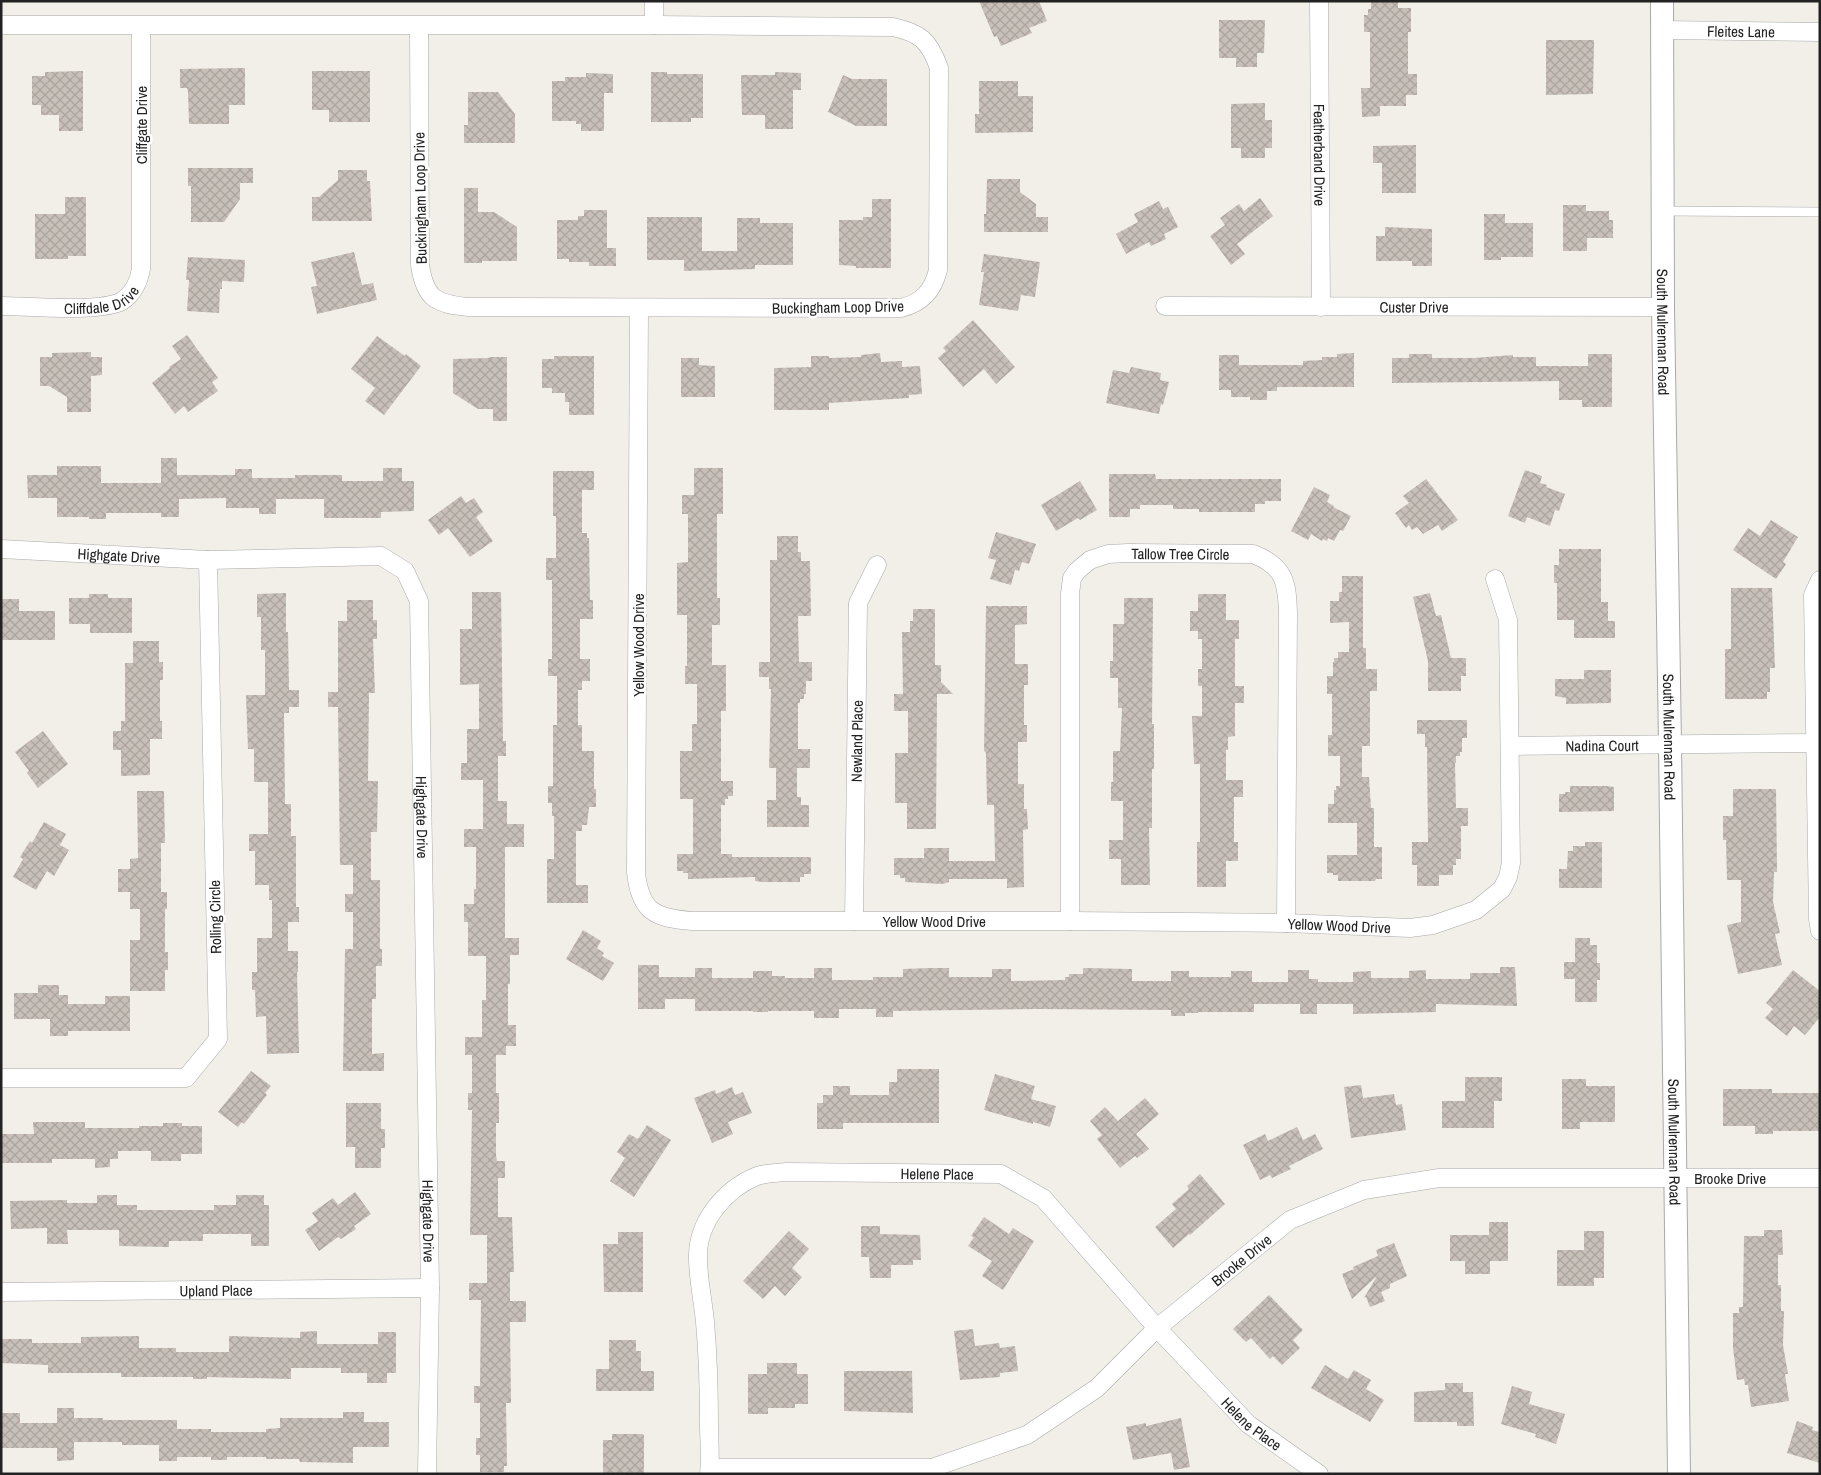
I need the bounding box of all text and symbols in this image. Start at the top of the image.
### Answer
street label: Fleites Lane [1707,20,1775,42]
street label: Cliffgate Drive [131,86,152,164]
street label: Featherband Drive [1309,104,1331,206]
street label: Buckingham Loop Drive [408,132,432,264]
street label: South Mulrennan Road [1652,269,1675,395]
street label: Cliffdale Drive [64,281,144,319]
street label: Buckingham Loop Drive [772,295,904,319]
street label: Custer Drive [1379,296,1449,317]
street label: Highgate Drive [77,543,161,568]
street label: Tallow Tree Circle [1131,543,1230,564]
street label: Yellow Wood Drive [628,593,649,697]
street label: South Mulrennan Road [1658,673,1681,800]
street label: Newland Place [845,700,867,782]
street label: Nadina Court [1565,734,1639,756]
street label: Highgate Drive [411,776,434,859]
street label: Rolling Circle [204,880,226,954]
street label: Yellow Wood Drive [882,911,986,932]
street label: Yellow Wood Drive [1287,913,1391,938]
street label: South Mulrennan Road [1664,1078,1686,1205]
street label: Helene Place [900,1163,974,1184]
street label: Brooke Drive [1694,1168,1766,1189]
street label: Highgate Drive [418,1180,440,1263]
street label: Brooke Drive [1207,1229,1276,1291]
street label: Upland Place [179,1279,253,1301]
street label: Helene Place [1217,1392,1286,1455]

